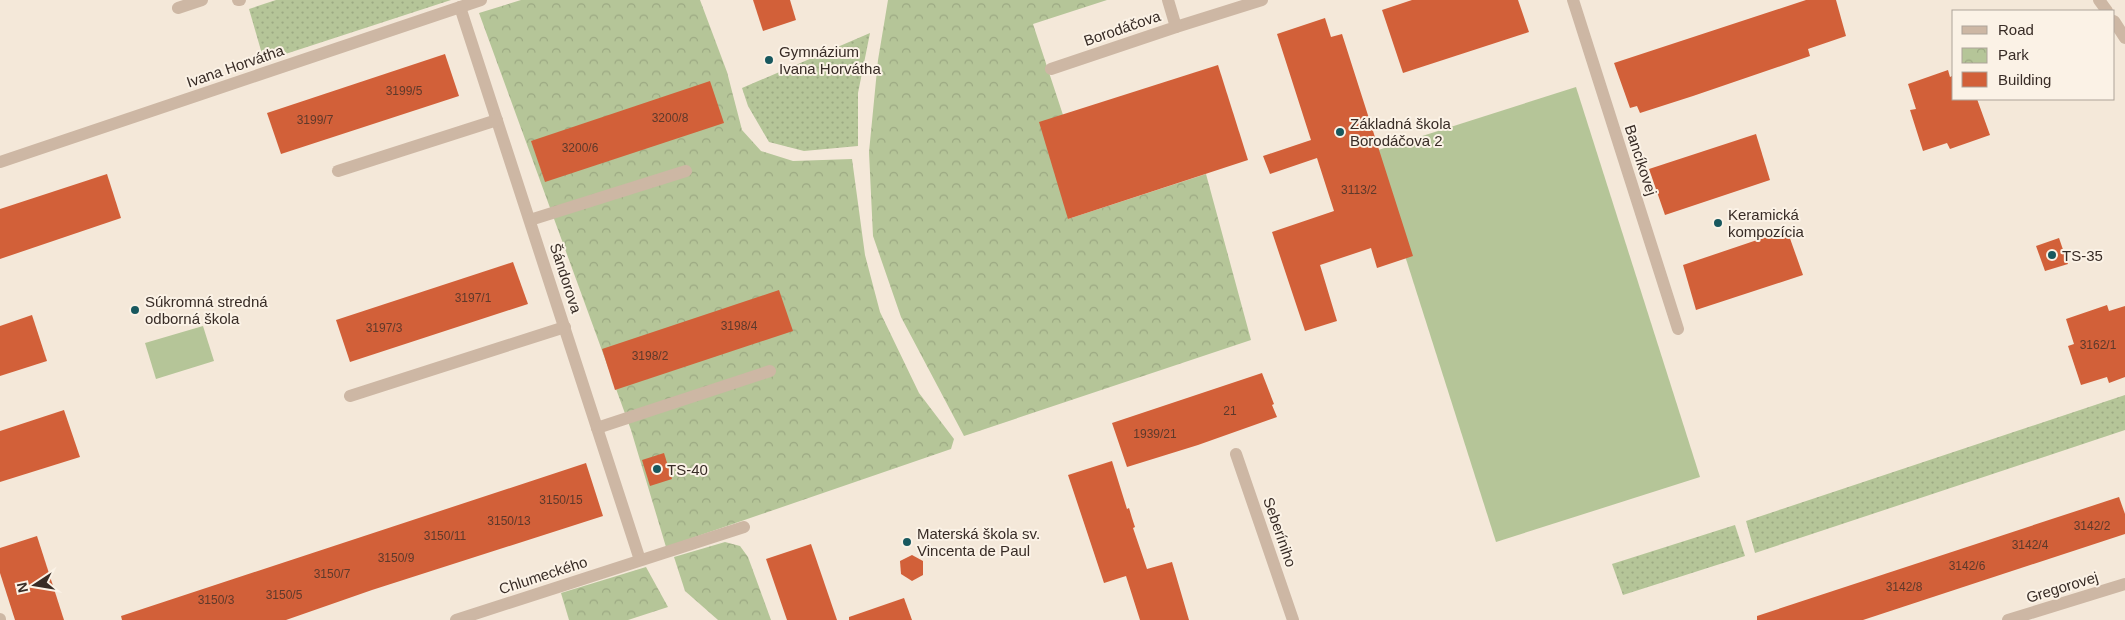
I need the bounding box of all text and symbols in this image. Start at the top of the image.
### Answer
street label: Borodáčova [1081,7,1163,49]
legend [1952,10,2115,100]
text: Road [1998,21,2034,38]
street label: Ivana Horvátha [184,41,286,91]
place label: Gymnázium Ivana Horvátha [779,43,881,77]
text: Park [1998,46,2029,63]
marker: Gymnázium Ivana Horvátha [763,54,775,66]
text: Building [1998,71,2051,88]
house number: 3199/5 [386,84,423,98]
house number: 3200/8 [652,111,689,125]
house number: 3199/7 [297,113,334,127]
place label: Základná škola Borodáčova 2 [1350,115,1452,149]
street label: Bancíkovej [1622,122,1660,198]
marker: Základná škola Borodáčova 2 [1334,126,1346,138]
house number: 3200/6 [562,141,599,155]
house number: 3113/2 [1341,183,1377,197]
place label: Keramická kompozícia [1728,206,1805,240]
marker: Keramická kompozícia [1712,217,1724,229]
street label: Šándorova [547,241,585,316]
place label: TS-35 [2062,247,2103,264]
marker: TS-35 [2046,249,2058,261]
house number: 3197/1 [455,291,492,305]
place label: Súkromná stredná odborná škola [145,293,268,327]
marker: Súkromná stredná odborná škola [129,304,141,316]
house number: 3198/4 [721,319,758,333]
house number: 3197/3 [366,321,403,335]
house number: 3162/1 [2080,338,2117,352]
house number: 3198/2 [632,349,669,363]
house number: 21 [1223,404,1237,418]
house number: 1939/21 [1133,427,1177,441]
place label: TS-40 [667,461,708,478]
marker: TS-40 [651,463,663,475]
house number: 3150/15 [539,493,583,507]
street label: Seberíniho [1260,495,1300,569]
house number: 3150/13 [487,514,531,528]
house number: 3142/2 [2074,519,2111,533]
place label: Materská škola sv. Vincenta de Paul [917,525,1040,559]
house number: 3150/11 [424,529,467,543]
marker: Materská škola sv. Vincenta de Paul [901,536,913,548]
house number: 3142/4 [2012,538,2049,552]
house number: 3150/9 [378,551,415,565]
street label: Chlumeckého [497,553,589,597]
house number: 3142/6 [1949,559,1986,573]
north arrow [10,560,60,610]
house number: 3150/7 [314,567,351,581]
street label: Gregorovej [2024,568,2100,606]
house number: 3142/8 [1886,580,1923,594]
text: N [13,581,31,594]
house number: 3150/5 [266,588,303,602]
house number: 3150/3 [198,593,235,607]

